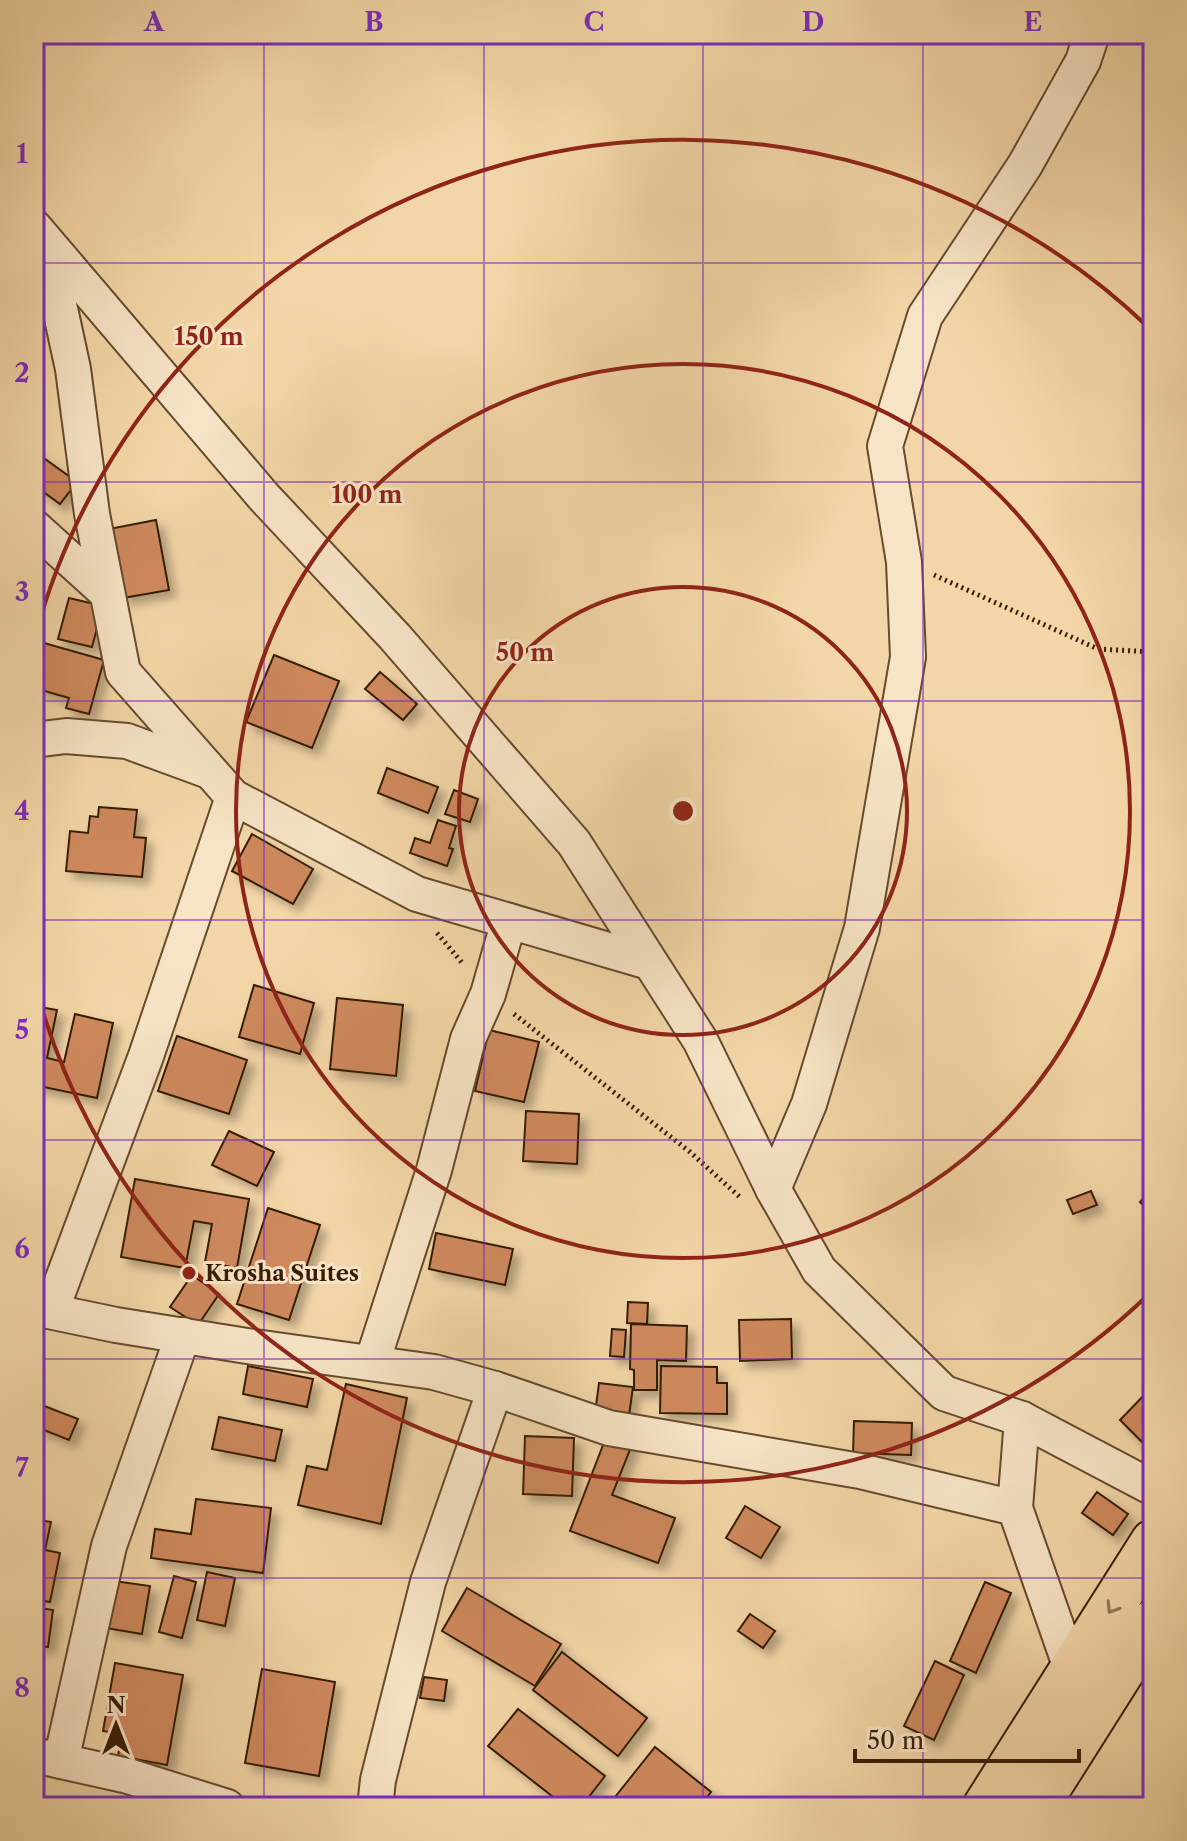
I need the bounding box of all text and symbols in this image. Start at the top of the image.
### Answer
text: A [143,6,165,38]
text: B [364,6,384,38]
text: C [584,6,604,38]
text: D [802,6,824,38]
text: E [1024,6,1042,38]
text: 1 [16,138,28,170]
text: 150 m [174,322,244,351]
text: 2 [14,357,30,389]
text: 100 m [331,480,403,509]
text: 3 [15,576,29,608]
text: 50 m [496,638,554,667]
text: 4 [14,795,30,827]
centre of rings [669,797,697,825]
text: 5 [15,1014,29,1046]
text: 6 [14,1233,30,1265]
place label: Krosha Suites [205,1260,359,1287]
marker: Krosha Suites [180,1264,198,1282]
text: 7 [15,1452,29,1484]
one-way arrow [1106,1599,1121,1614]
text: 8 [14,1672,30,1704]
north arrow [76,1685,156,1765]
text: N [106,1692,126,1719]
scale bar [855,1713,1079,1763]
text: 50 m [867,1726,924,1755]

